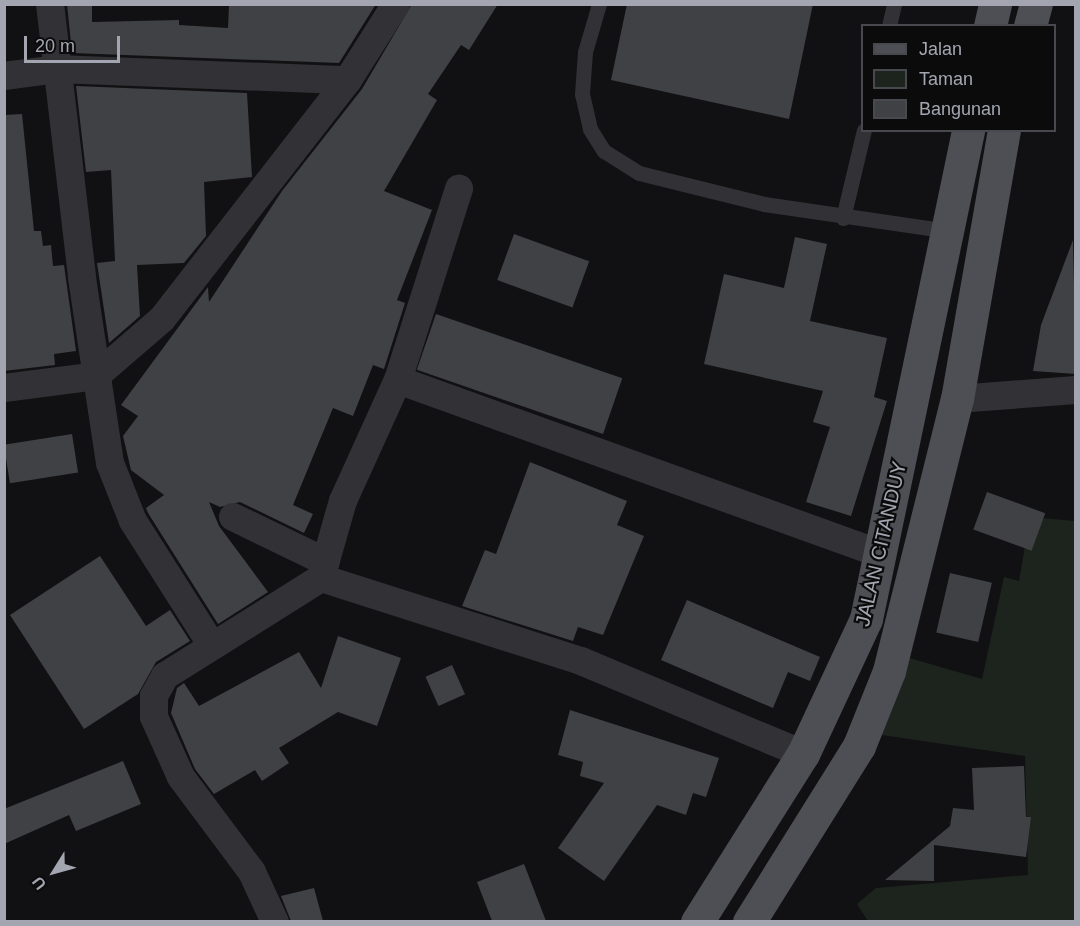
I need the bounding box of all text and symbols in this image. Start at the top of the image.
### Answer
scale bar [27,24,123,62]
legend [861,24,1056,132]
text: 20 m [35,36,75,56]
text: Jalan [919,39,962,59]
text: Taman [919,69,973,89]
text: Bangunan [919,99,1001,119]
street label: JALAN CITANDUY [850,459,912,629]
north arrow [24,842,84,902]
text: U [29,873,49,893]

